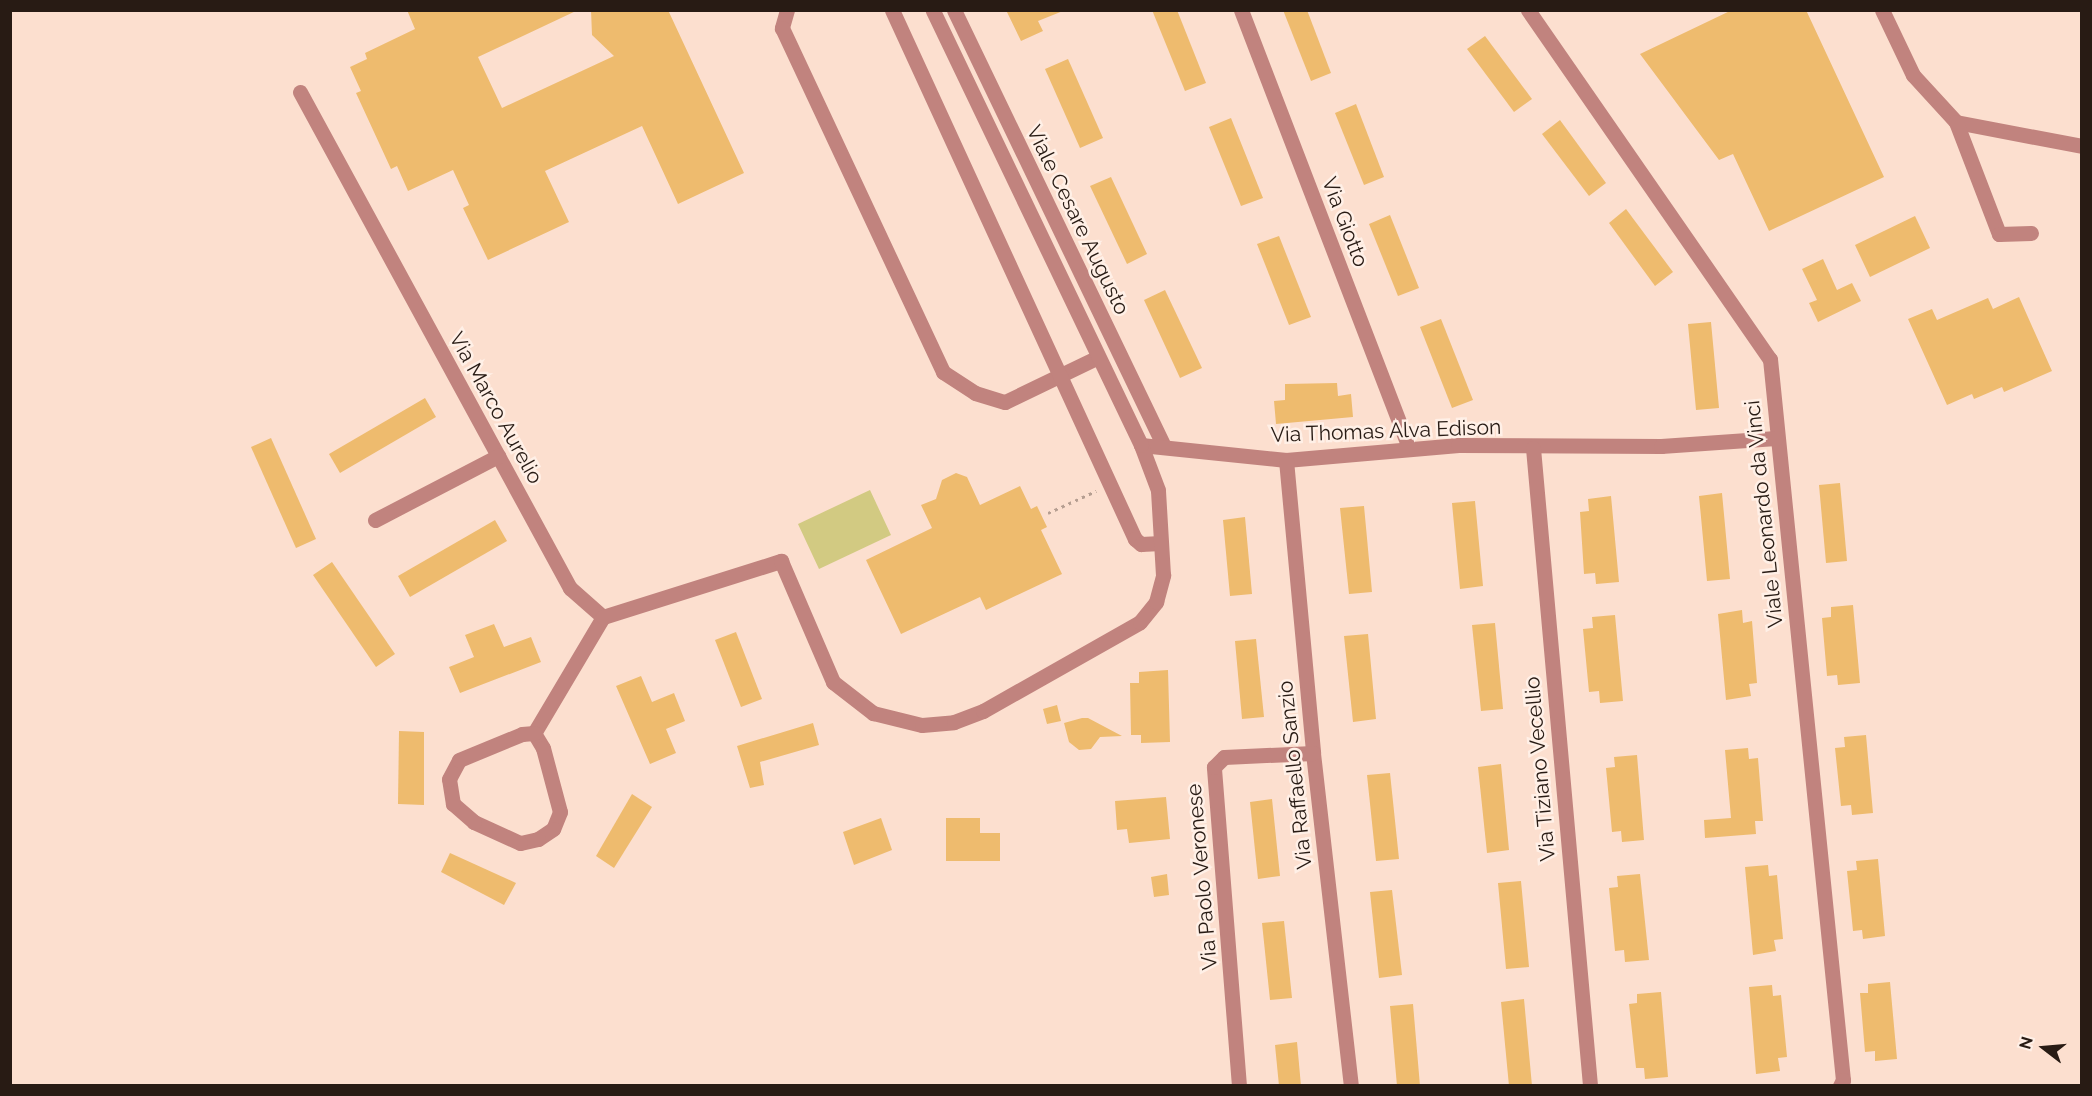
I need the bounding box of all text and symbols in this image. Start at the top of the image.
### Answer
street label: Viale Cesare Augusto [1021,121,1135,319]
street label: Via Giotto [1316,174,1374,270]
street label: Via Marco Aurelio [444,327,548,489]
street label: Viale Leonardo da Vinci [1739,399,1789,629]
street label: Via Thomas Alva Edison [1270,414,1502,448]
street label: Via Tiziano Vecellio [1519,675,1561,863]
street label: Via Raffaello Sanzio [1273,679,1317,871]
street label: Via Paolo Veronese [1181,782,1223,972]
north arrow [2014,1018,2074,1078]
text: N [2015,1034,2037,1051]

